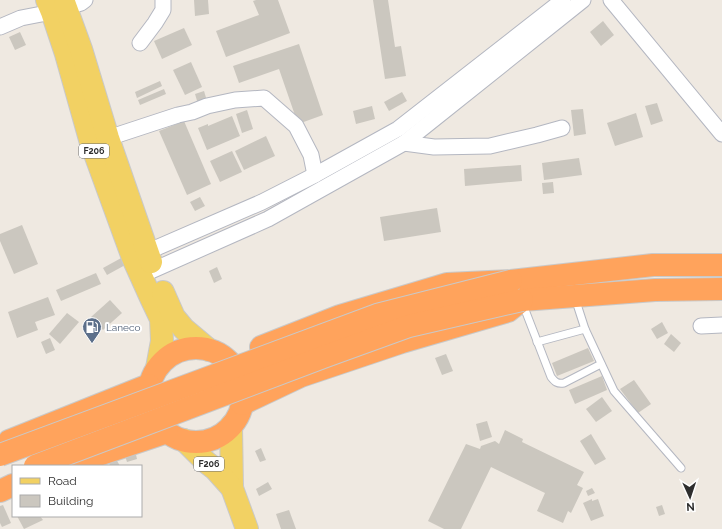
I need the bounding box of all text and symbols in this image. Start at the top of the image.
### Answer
road number: F206 [79,144,109,158]
fuel station icon: Laneco [81,316,103,344]
place label: Laneco [106,322,140,333]
road number: F206 [194,457,224,471]
legend [12,465,142,517]
text: Road [48,474,77,488]
north arrow [670,477,710,517]
text: Building [48,494,94,508]
text: N [686,500,695,513]

